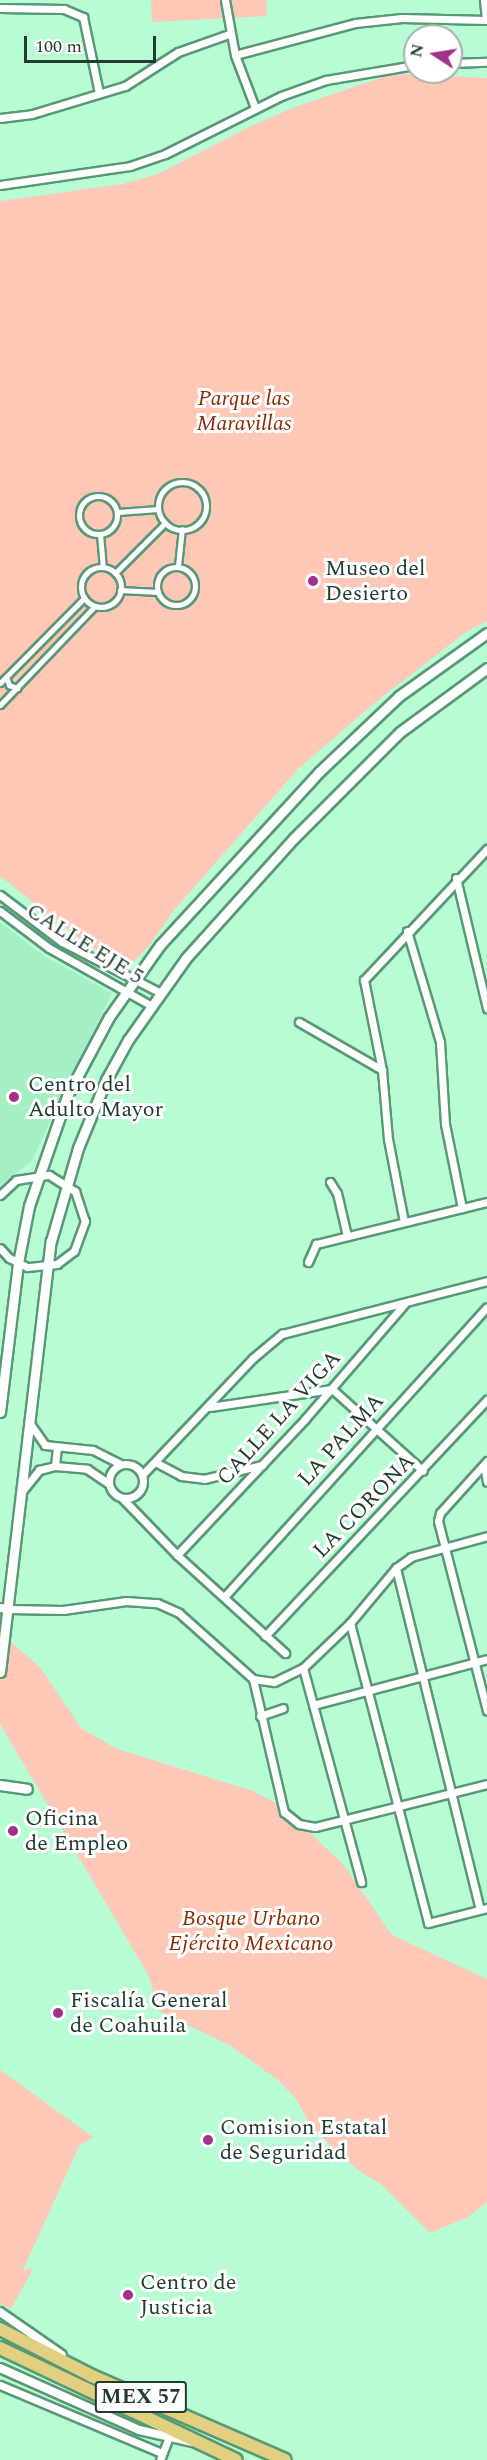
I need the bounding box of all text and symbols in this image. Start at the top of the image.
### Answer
scale bar [27,24,159,62]
north arrow [403,24,463,84]
text: 100 m [35,33,82,60]
text: N [404,42,430,60]
park label: Parque las Maravillas [196,385,292,436]
place label: Museo del Desierto [325,555,425,606]
marker: Museo del Desierto [306,574,320,588]
street label: CALLE EJE 5 [22,898,148,990]
place label: Centro del Adulto Mayor [28,1071,163,1122]
marker: Centro del Adulto Mayor [5,1088,23,1106]
street label: CALLE LA VIGA [211,1345,347,1491]
street label: LA PALMA [292,1388,390,1492]
street label: LA CORONA [308,1448,420,1564]
place label: Oficina de Empleo [25,1805,128,1856]
marker: Oficina de Empleo [6,1824,20,1838]
park label: Bosque Urbano Ejército Mexicano [169,1905,333,1957]
place label: Fiscalía General de Coahuila [70,1987,228,2038]
marker: Fiscalía General de Coahuila [51,2006,65,2020]
place label: Comision Estatal de Seguridad [220,2114,387,2166]
marker: Comision Estatal de Seguridad [201,2133,215,2147]
place label: Centro de Justicia [140,2269,236,2320]
marker: Centro de Justicia [121,2288,135,2302]
road number: MEX 57 [94,2379,188,2415]

